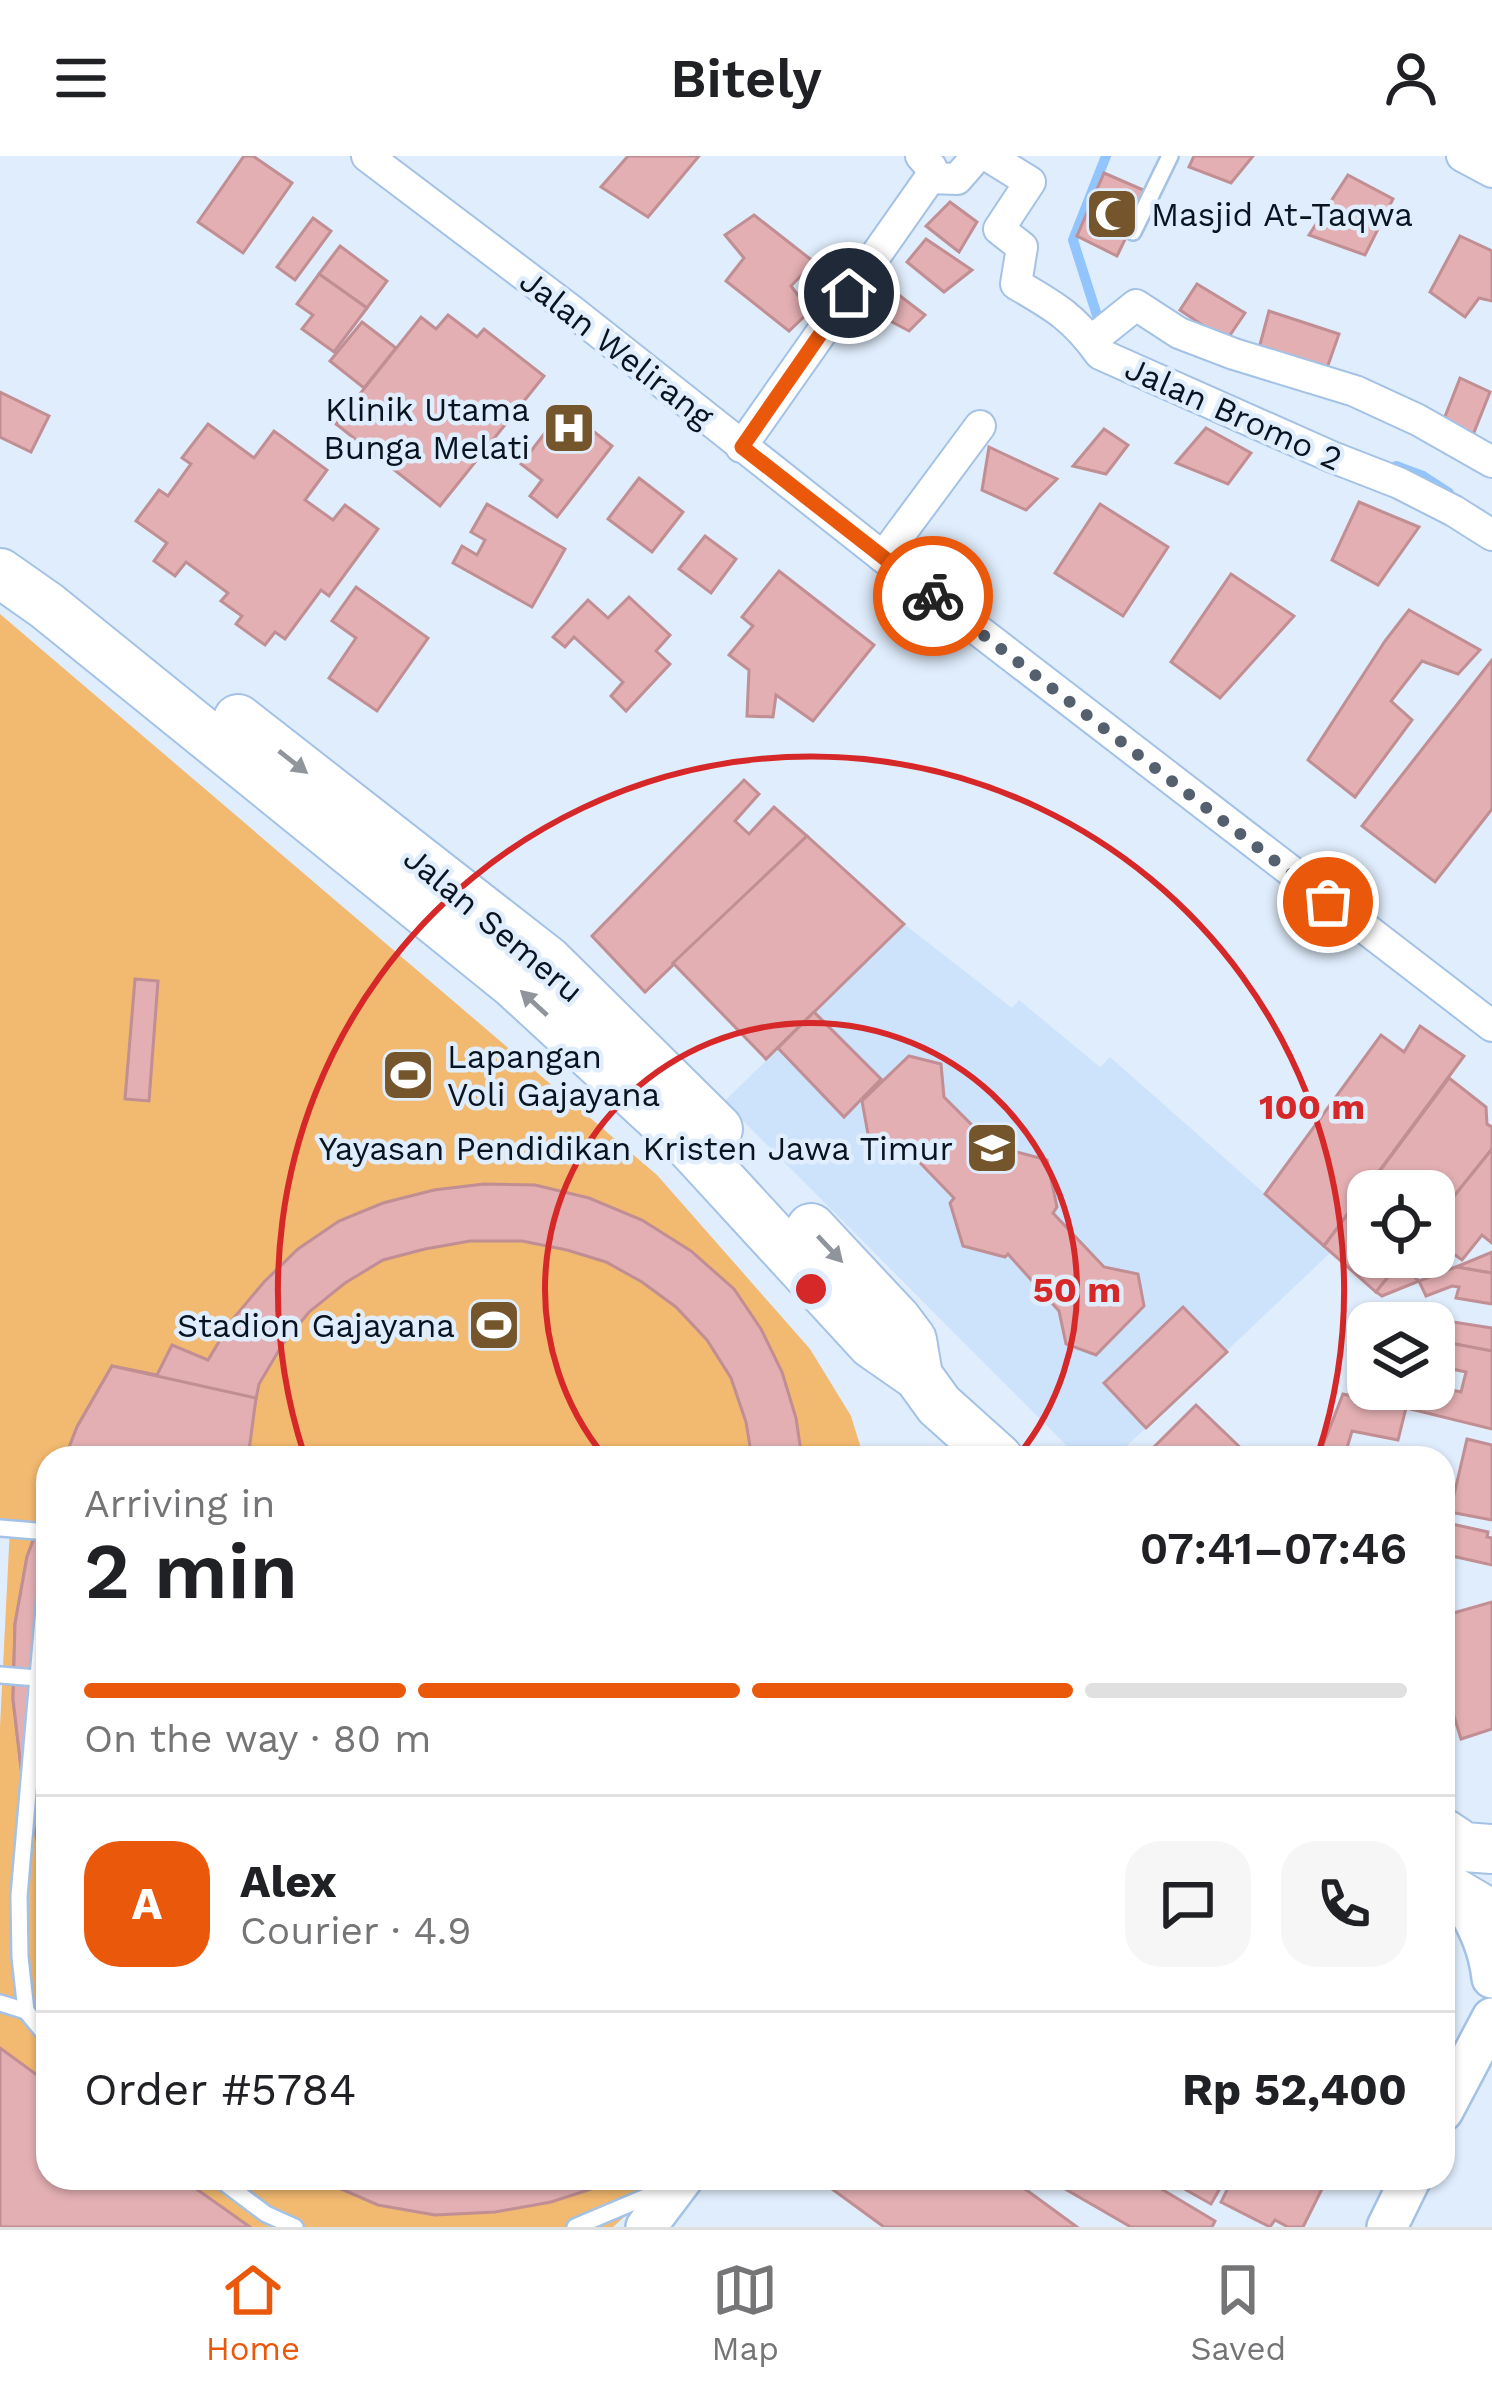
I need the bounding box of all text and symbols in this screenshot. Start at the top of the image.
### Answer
icon: menu [48,45,114,111]
icon: person [1378,45,1444,111]
text: Bitely [670,47,822,110]
mosque icon: Masjid At-Taqwa [1084,186,1140,242]
place label: Masjid At-Taqwa [1151,195,1413,234]
pin [798,242,900,344]
icon: home [816,260,882,326]
street label: Jalan Welirang [512,261,721,436]
street label: Jalan Bromo 2 [1119,348,1348,479]
place label: Klinik Utama Bunga Melati [323,390,530,467]
hospital icon: Klinik Utama Bunga Melati [541,400,597,456]
courier [873,536,993,656]
icon: bike [900,563,966,629]
one-way arrow [278,749,309,774]
street label: Jalan Semeru [396,838,591,1011]
pin [1277,851,1379,953]
icon: bag [1295,869,1361,935]
one-way arrow [520,990,549,1017]
place label: Lapangan Voli Gajayana [447,1037,660,1114]
sports icon: Lapangan Voli Gajayana [380,1047,436,1103]
text: 100 m [1259,1086,1365,1128]
school or university icon: Yayasan Pendidikan Kristen Jawa Timur [964,1120,1020,1176]
place label: Yayasan Pendidikan Kristen Jawa Timur [319,1129,953,1168]
map controls [1347,1170,1455,1410]
button: locate [1347,1170,1455,1278]
one-way arrow [815,1234,843,1263]
centre of rings [790,1268,832,1310]
text: 50 m [1033,1269,1121,1311]
sports icon: Stadion Gajayana [466,1297,522,1353]
button: layers [1347,1302,1455,1410]
place label: Stadion Gajayana [177,1306,455,1345]
text: Arriving in [84,1481,275,1526]
text: 07:41–07:46 [1140,1522,1407,1575]
text: 2 min [84,1525,298,1617]
text: On the way · 80 m [84,1716,432,1761]
button: chat [1125,1841,1251,1967]
button: phone [1281,1841,1407,1967]
text: Alex [240,1855,337,1908]
text: A [132,1877,162,1930]
text: Courier · 4.9 [240,1908,471,1953]
text: Order #5784 [84,2063,356,2116]
text: Rp 52,400 [1182,2063,1407,2116]
tab: Home [206,2257,300,2368]
tab: Map [712,2257,779,2368]
tab: Saved [1190,2257,1286,2368]

